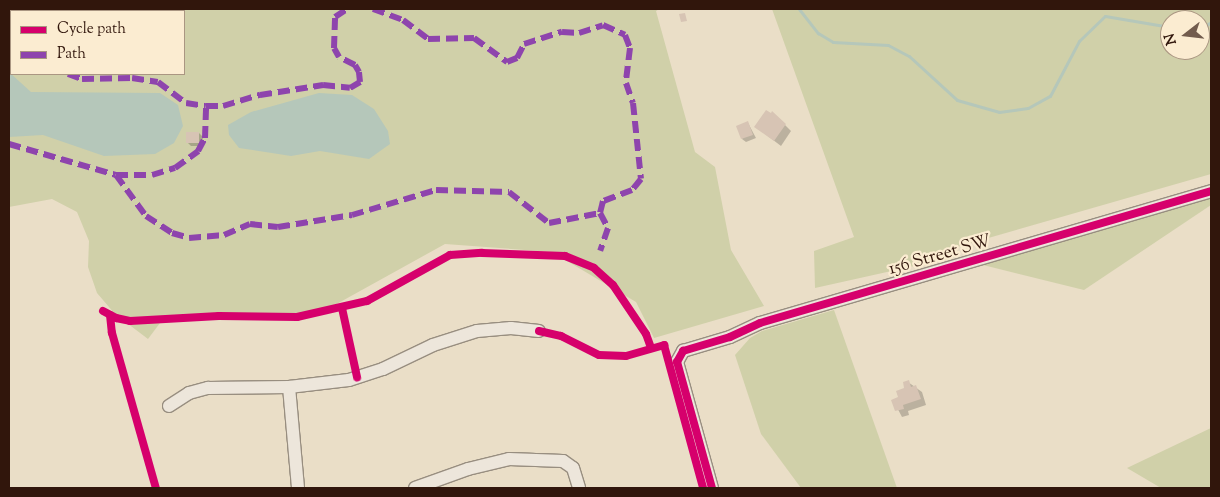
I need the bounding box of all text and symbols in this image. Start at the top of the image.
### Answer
legend [10,10,185,75]
north arrow [1160,10,1210,60]
text: Cycle path [57,19,126,40]
text: N [1160,31,1183,47]
text: Path [57,44,86,65]
street label: 156 Street SW [886,231,994,281]

